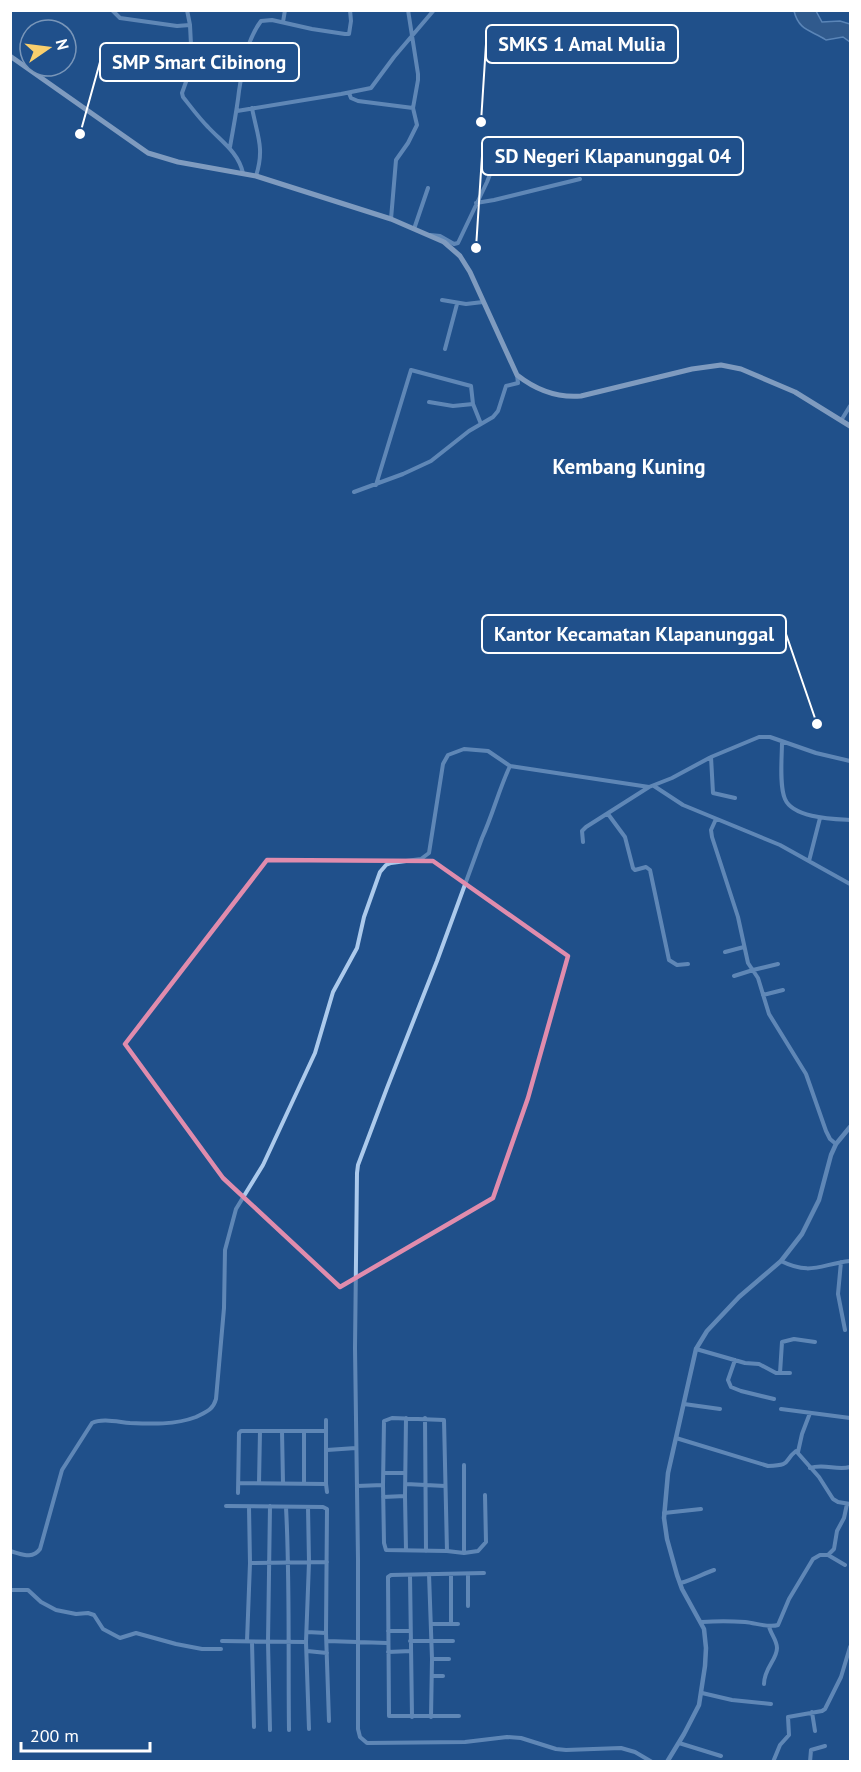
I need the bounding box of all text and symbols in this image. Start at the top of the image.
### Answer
north arrow [18,18,78,78]
callout: SMKS 1 Amal Mulia [486,25,678,63]
text: SMKS 1 Amal Mulia [498,31,666,57]
text: N [52,37,74,52]
callout: SMP Smart Cibinong [100,43,299,81]
text: SMP Smart Cibinong [112,49,286,75]
callout: SD Negeri Klapanunggal 04 [482,137,743,175]
text: SD Negeri Klapanunggal 04 [495,143,732,169]
district label: Kembang Kuning [553,453,705,480]
callout: Kantor Kecamatan Klapanunggal [482,615,786,653]
text: Kantor Kecamatan Klapanunggal [494,621,774,647]
scale bar [21,1715,150,1753]
text: 200 m [30,1724,79,1747]

